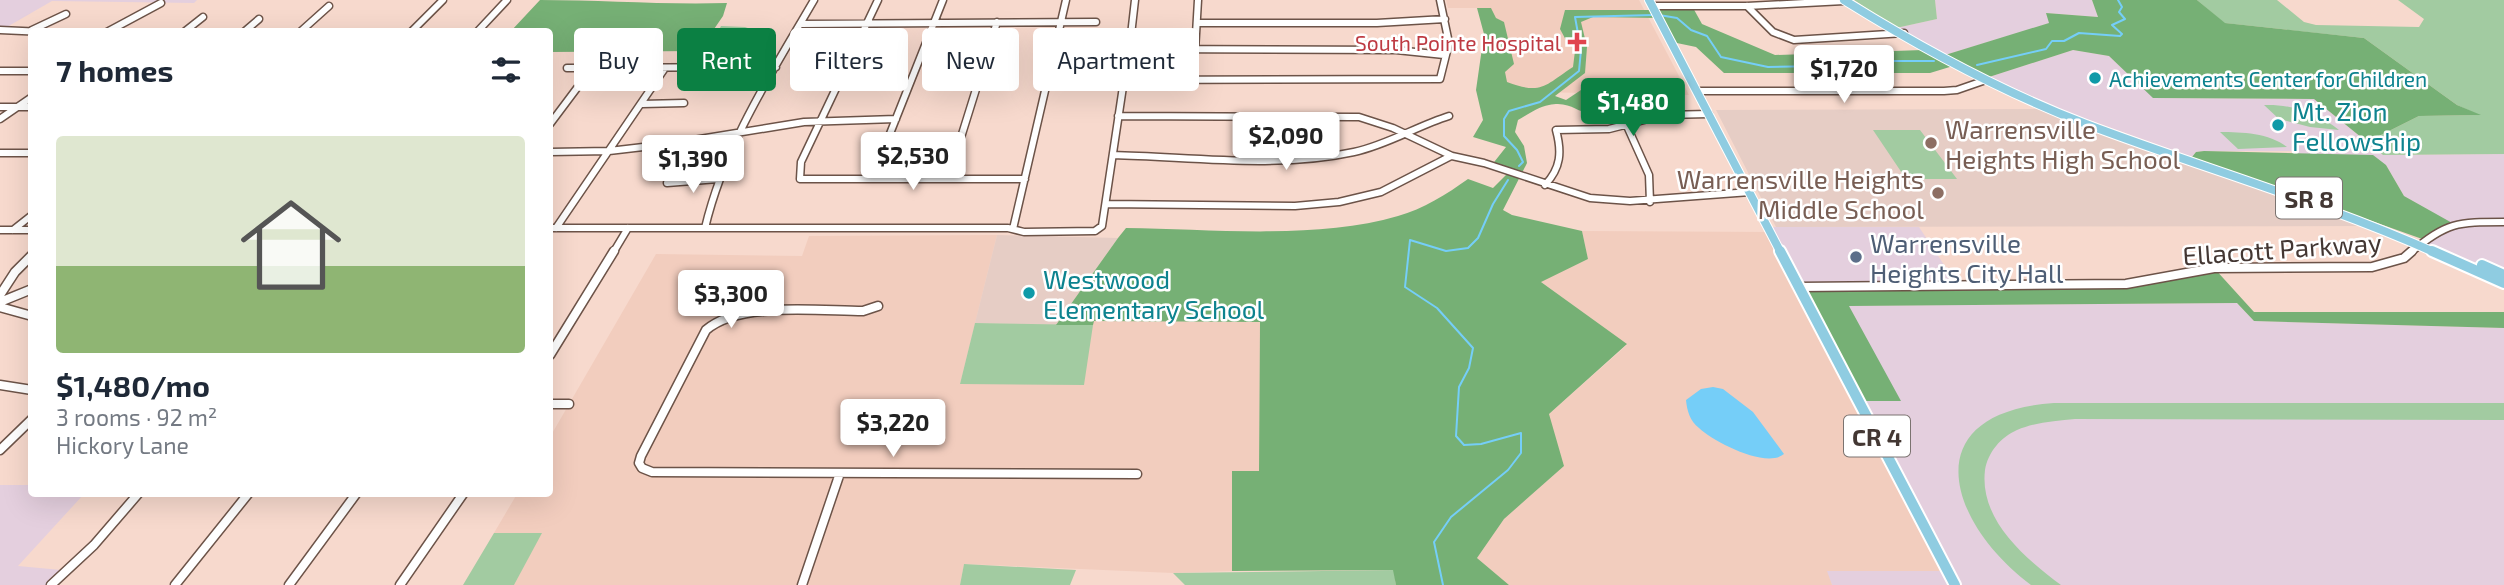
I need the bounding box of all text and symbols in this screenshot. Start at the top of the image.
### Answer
chip: Buy [574,28,663,91]
chip: Rent [677,28,776,91]
chip: Filters [790,28,908,91]
chip: New [922,28,1019,91]
chip: Apartment [1033,28,1199,91]
place label: South Pointe Hospital [1355,30,1562,55]
marker: South Pointe Hospital [1567,32,1587,52]
pin: $1,720 [1787,46,1901,105]
icon: filters [487,51,525,89]
text: 7 homes [56,52,173,88]
text: $1,720 [1810,54,1878,82]
place label: Achievements Center for Children [2109,66,2427,91]
marker: Achievements Center for Children [2087,70,2103,86]
pin: $1,480 [1576,78,1690,138]
text: $1,480 [1597,87,1669,115]
place label: Mt. Zion Fellowship [2292,95,2421,156]
pin: $2,090 [1229,113,1343,172]
place label: Warrensville Heights High School [1945,113,2180,174]
marker: Mt. Zion Fellowship [2270,117,2286,133]
text: $2,090 [1249,121,1323,149]
pin: $2,530 [856,132,970,192]
marker: Warrensville Heights High School [1923,135,1939,151]
pin: $1,390 [636,136,750,195]
text: $2,530 [877,141,949,169]
text: $1,390 [658,144,728,172]
place label: Warrensville Heights Middle School [1677,163,1924,224]
road number: SR 8 [2276,178,2342,218]
icon: home [228,182,354,308]
marker: Warrensville Heights Middle School [1930,185,1946,201]
street label: Ellacott Parkway [2181,226,2383,270]
place label: Warrensville Heights City Hall [1870,227,2064,288]
marker: Warrensville Heights City Hall [1848,249,1864,265]
place label: Westwood Elementary School [1043,263,1265,324]
pin: $3,300 [674,270,788,330]
text: $3,300 [694,279,768,307]
marker: Westwood Elementary School [1021,285,1037,301]
text: $1,480/mo [56,367,210,403]
pin: $3,220 [836,400,950,459]
text: 3 rooms · 92 m² [56,403,217,431]
text: $3,220 [856,408,930,436]
road number: CR 4 [1844,416,1910,456]
text: Hickory Lane [56,431,189,459]

